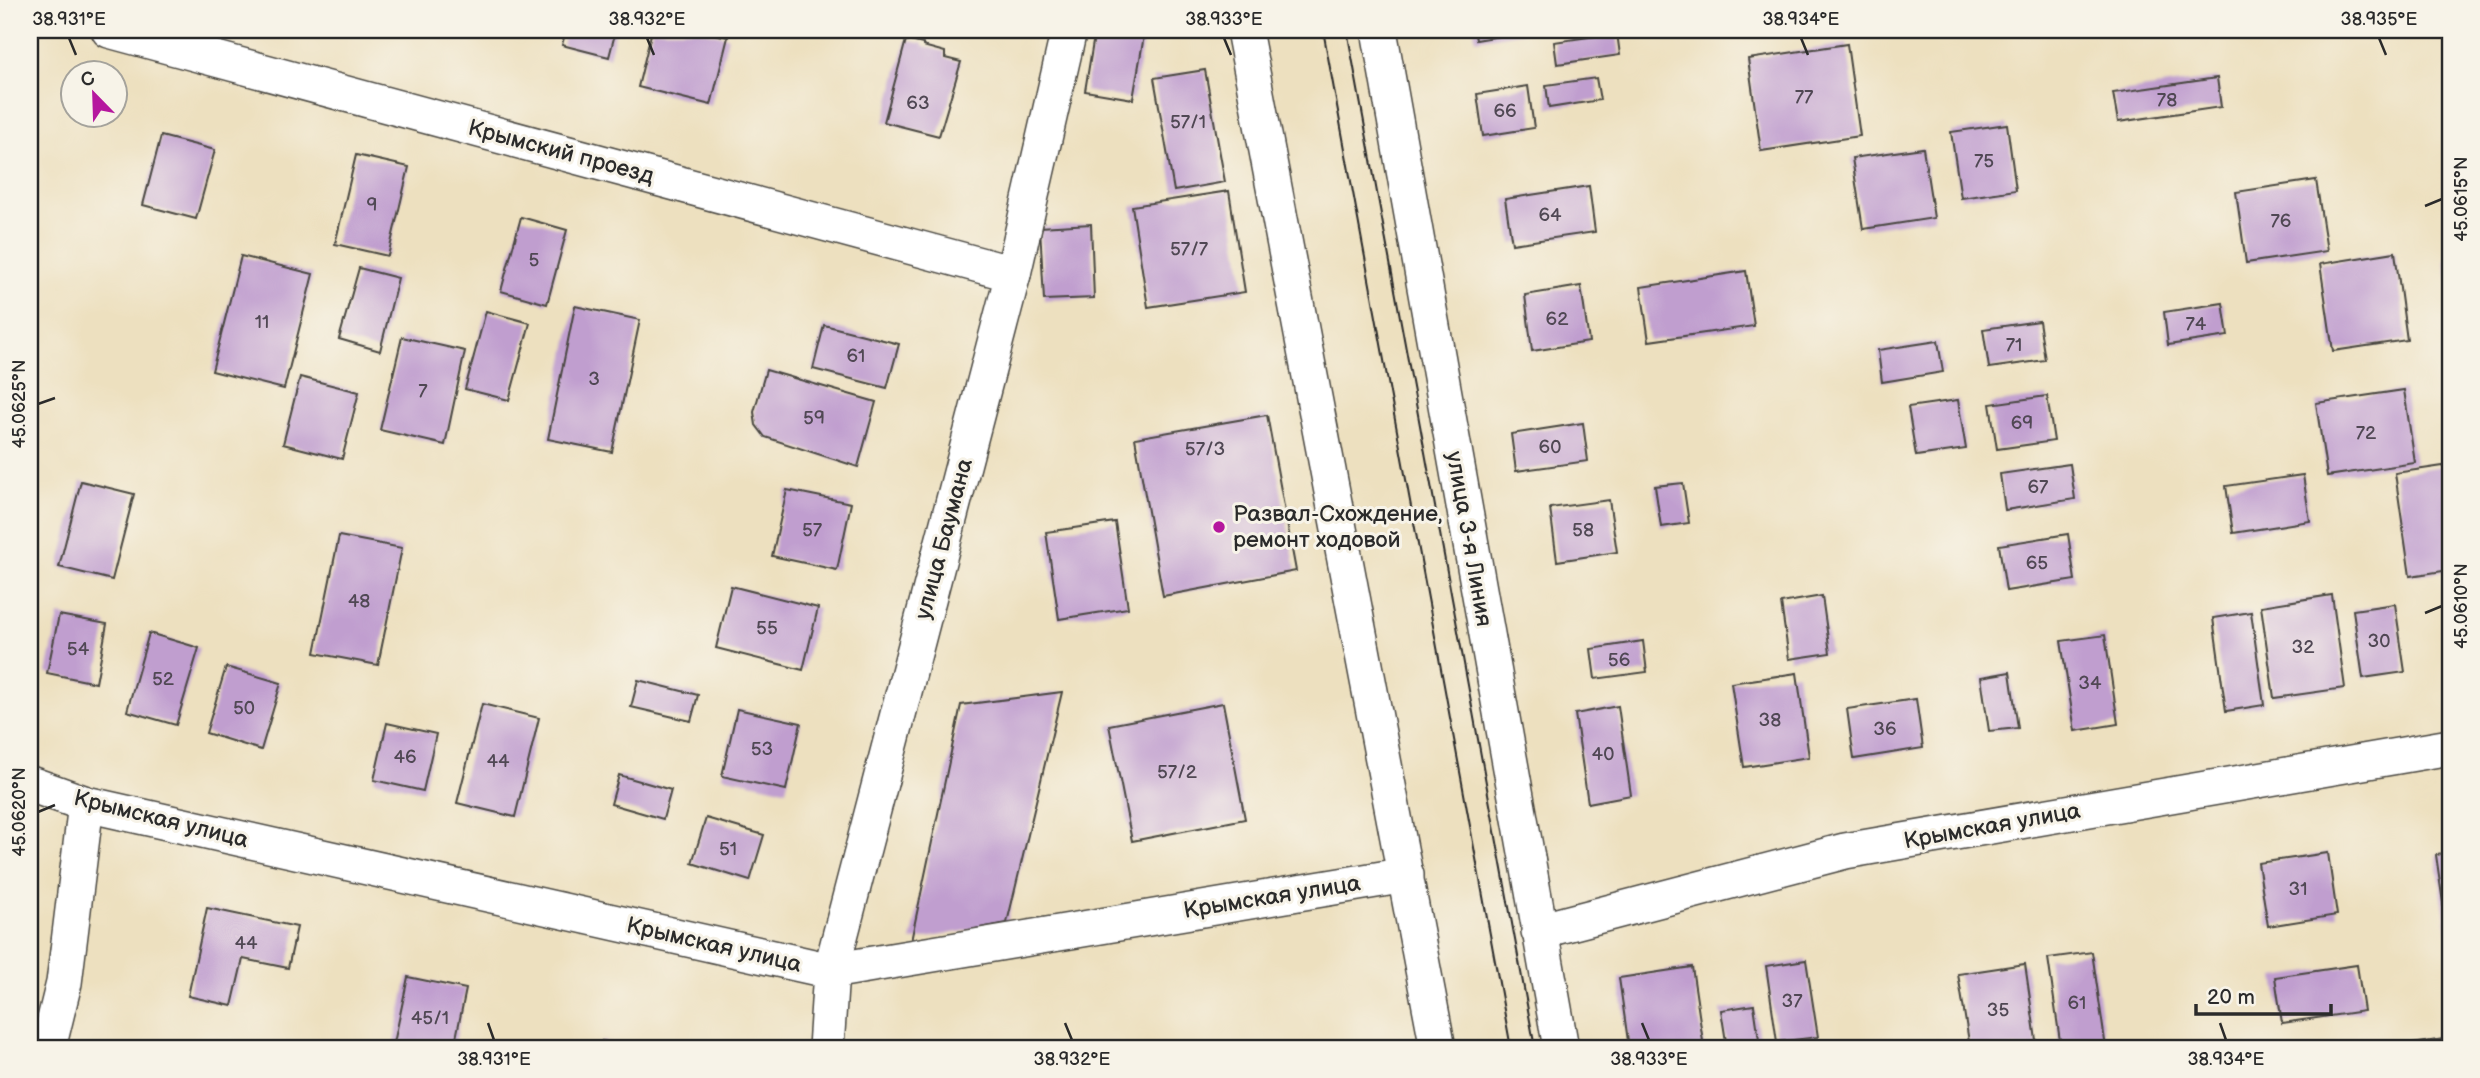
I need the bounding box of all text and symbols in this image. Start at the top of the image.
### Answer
text: 38.931°E [32,9,106,30]
text: 38.932°E [609,9,686,30]
text: 38.933°E [1185,9,1263,30]
text: 38.934°E [1763,9,1840,30]
text: 38.935°E [2341,9,2418,30]
north arrow [60,60,130,130]
text: С [77,67,99,93]
house number: 77 [1795,86,1814,109]
house number: 78 [2157,89,2177,112]
house number: 63 [906,92,930,115]
house number: 66 [1493,100,1517,123]
house number: 57/1 [1170,111,1206,134]
street label: Крымский проезд [465,114,657,190]
house number: 75 [1974,150,1994,173]
text: 45.0615°N [2451,156,2472,242]
house number: 9 [367,194,377,217]
house number: 64 [1538,204,1562,227]
house number: 76 [2271,210,2291,233]
house number: 57/7 [1170,238,1209,261]
house number: 5 [529,249,540,272]
house number: 62 [1546,308,1569,331]
house number: 11 [255,311,269,334]
house number: 74 [2186,313,2207,336]
house number: 71 [2006,334,2022,357]
house number: 61 [847,345,865,368]
text: 45.0625°N [9,360,30,448]
house number: 3 [588,368,600,391]
house number: 7 [418,380,428,403]
house number: 59 [803,407,825,430]
house number: 69 [2011,412,2033,435]
house number: 72 [2356,422,2377,445]
house number: 60 [1539,436,1561,459]
house number: 57/3 [1185,438,1225,461]
street label: улица 3-я Линия [1440,449,1498,629]
street label: улица Баумана [909,455,979,622]
house number: 67 [2028,476,2049,499]
place label: Развал-Схождение, ремонт ходовой [1233,500,1442,554]
house number: 57 [802,519,823,542]
marker: Развал-Схождение, ремонт ходовой [1211,519,1227,535]
house number: 58 [1572,519,1594,542]
house number: 65 [2026,552,2048,575]
text: 45.0610°N [2451,563,2472,649]
house number: 48 [348,590,370,613]
house number: 55 [756,617,778,640]
house number: 30 [2368,630,2390,653]
house number: 32 [2292,636,2315,659]
house number: 54 [67,638,90,661]
house number: 56 [1608,649,1630,672]
house number: 52 [152,668,175,691]
house number: 34 [2078,672,2102,695]
house number: 50 [233,697,255,720]
house number: 38 [1759,709,1781,732]
house number: 36 [1873,718,1897,741]
house number: 53 [751,738,773,761]
house number: 40 [1592,743,1614,766]
house number: 46 [393,746,417,769]
house number: 44 [486,750,510,773]
house number: 57/2 [1157,761,1198,784]
text: 45.0620°N [9,767,30,857]
street label: Крымская улица [71,784,252,854]
street label: Крымская улица [1901,797,2083,855]
house number: 51 [719,838,737,861]
street label: Крымская улица [1181,869,1363,925]
house number: 31 [2288,878,2308,901]
street label: Крымская улица [624,911,805,979]
house number: 44 [234,932,258,955]
scale bar [2196,973,2331,1017]
text: 20 m [2207,985,2255,1010]
house number: 37 [1781,990,1803,1013]
house number: 61 [2068,992,2086,1015]
house number: 35 [1987,999,2009,1022]
house number: 45/1 [411,1007,449,1030]
text: 38.931°E [457,1049,531,1070]
text: 38.932°E [1034,1049,1111,1070]
text: 38.933°E [1610,1049,1688,1070]
text: 38.934°E [2188,1049,2265,1070]

